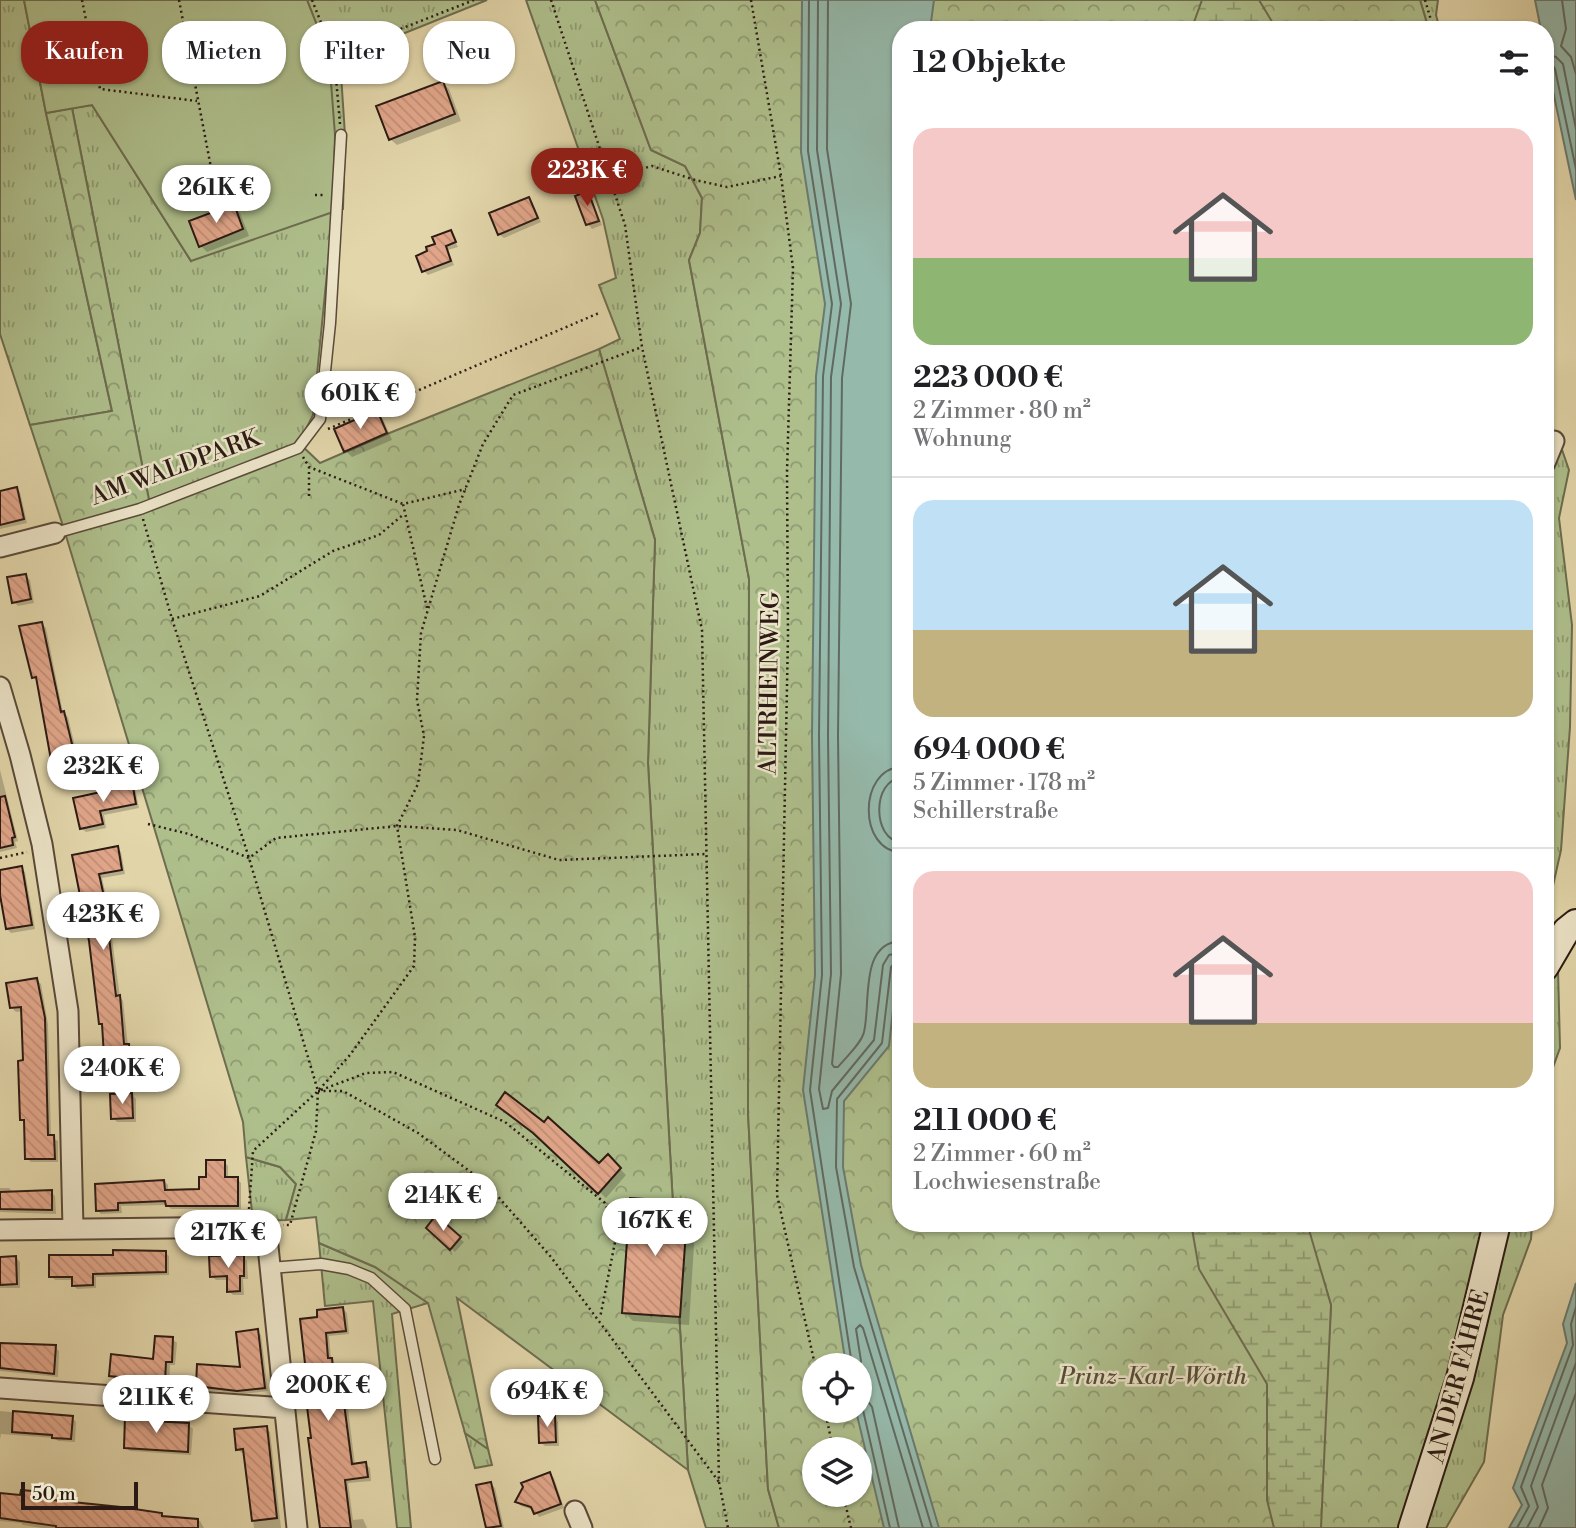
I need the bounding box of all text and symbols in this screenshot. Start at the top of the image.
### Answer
chip: Kaufen [21,21,148,84]
chip: Mieten [162,21,286,84]
chip: Filter [300,21,409,84]
chip: Neu [423,21,515,84]
text: 12 Objekte [913,44,1066,82]
icon: filters [1495,44,1533,82]
pin: 223K € [530,148,644,208]
text: 223K € [547,157,627,185]
pin: 261K € [159,166,273,225]
text: 261K € [178,174,254,202]
icon: home [1160,174,1286,300]
text: 223 000 € [913,359,1063,397]
pin: 601K € [303,372,417,431]
text: 601K € [321,380,399,408]
text: 2 Zimmer · 80 m² [913,397,1091,425]
street label: AM WALDPARK [86,423,265,513]
text: Wohnung [913,425,1011,453]
icon: home [1160,546,1286,672]
street label: ALTRHEINWEG [753,591,787,776]
text: 694 000 € [913,731,1065,769]
pin: 232K € [46,744,160,804]
text: 232K € [63,753,143,781]
text: 5 Zimmer · 178 m² [913,769,1095,797]
text: Schillerstraße [913,797,1059,825]
pin: 423K € [46,892,160,952]
text: 423K € [63,901,143,929]
icon: home [1160,917,1286,1043]
pin: 240K € [65,1046,179,1106]
text: 240K € [80,1055,164,1083]
text: 211 000 € [913,1102,1056,1140]
text: 2 Zimmer · 60 m² [913,1140,1091,1168]
text: Lochwiesenstraße [913,1168,1101,1196]
pin: 214K € [386,1174,500,1233]
text: 214K € [404,1182,482,1210]
pin: 167K € [598,1198,712,1258]
text: 167K € [618,1207,692,1235]
pin: 217K € [171,1210,285,1270]
text: 217K € [190,1219,266,1247]
street label: AN DER FÄHRE [1420,1286,1497,1467]
map controls [802,1353,872,1507]
button: locate [802,1353,872,1423]
park label: Prinz-Karl-Wörth [1058,1362,1248,1392]
pin: 200K € [271,1364,385,1423]
pin: 694K € [490,1370,604,1429]
text: 200K € [285,1372,371,1400]
pin: 211K € [99,1376,213,1435]
text: 694K € [506,1378,588,1406]
text: 211K € [119,1384,193,1412]
button: layers [802,1437,872,1507]
scale bar [21,1479,138,1511]
text: 50 m [32,1482,76,1506]

